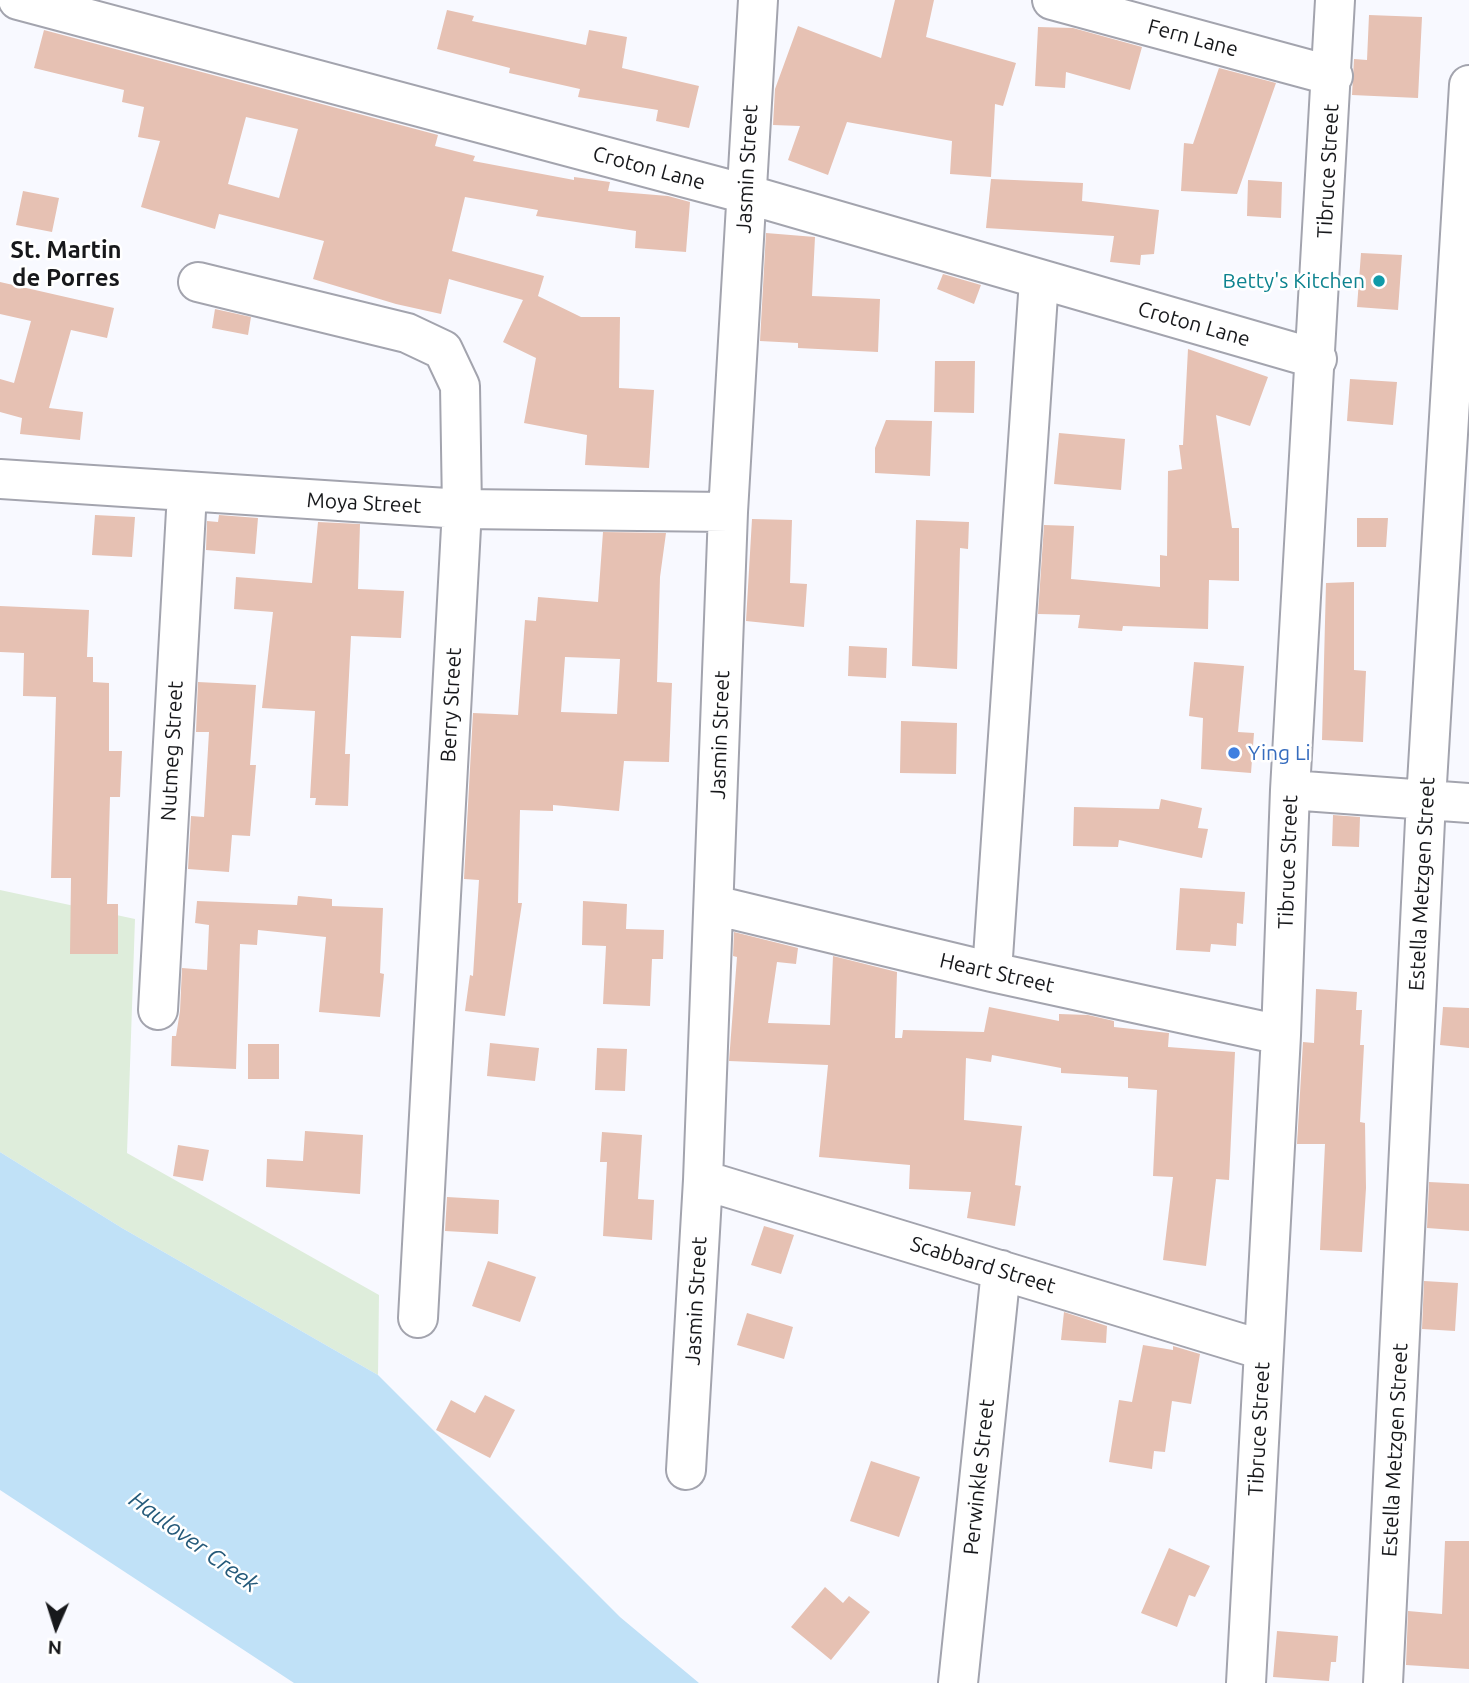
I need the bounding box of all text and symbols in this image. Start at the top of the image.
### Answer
street label: Fern Lane [1145,14,1241,62]
street label: Tibruce Street [1312,103,1344,239]
street label: Jasmin Street [731,104,763,234]
street label: Croton Lane [590,141,708,195]
district label: St. Martin de Porres [10,236,122,292]
place label: Betty's Kitchen [1223,268,1365,294]
marker: Betty's Kitchen [1371,273,1387,289]
street label: Croton Lane [1135,296,1253,352]
street label: Moya Street [306,487,422,519]
street label: Berry Street [435,647,467,763]
street label: Jasmin Street [705,670,735,800]
street label: Nutmeg Street [156,680,188,822]
place label: Ying Li [1248,740,1311,766]
marker: Ying Li [1226,745,1242,761]
street label: Estella Metzgen Street [1404,777,1440,991]
street label: Tibruce Street [1273,794,1303,930]
street label: Heart Street [937,948,1057,998]
street label: Scabbard Street [907,1231,1059,1299]
street label: Jasmin Street [680,1236,712,1366]
street label: Estella Metzgen Street [1377,1343,1413,1557]
street label: Tibruce Street [1243,1361,1275,1497]
street label: Perwinkle Street [958,1398,1000,1556]
water label: Haulover Creek [124,1486,264,1598]
north arrow [21,1592,91,1662]
text: N [47,1637,63,1659]

